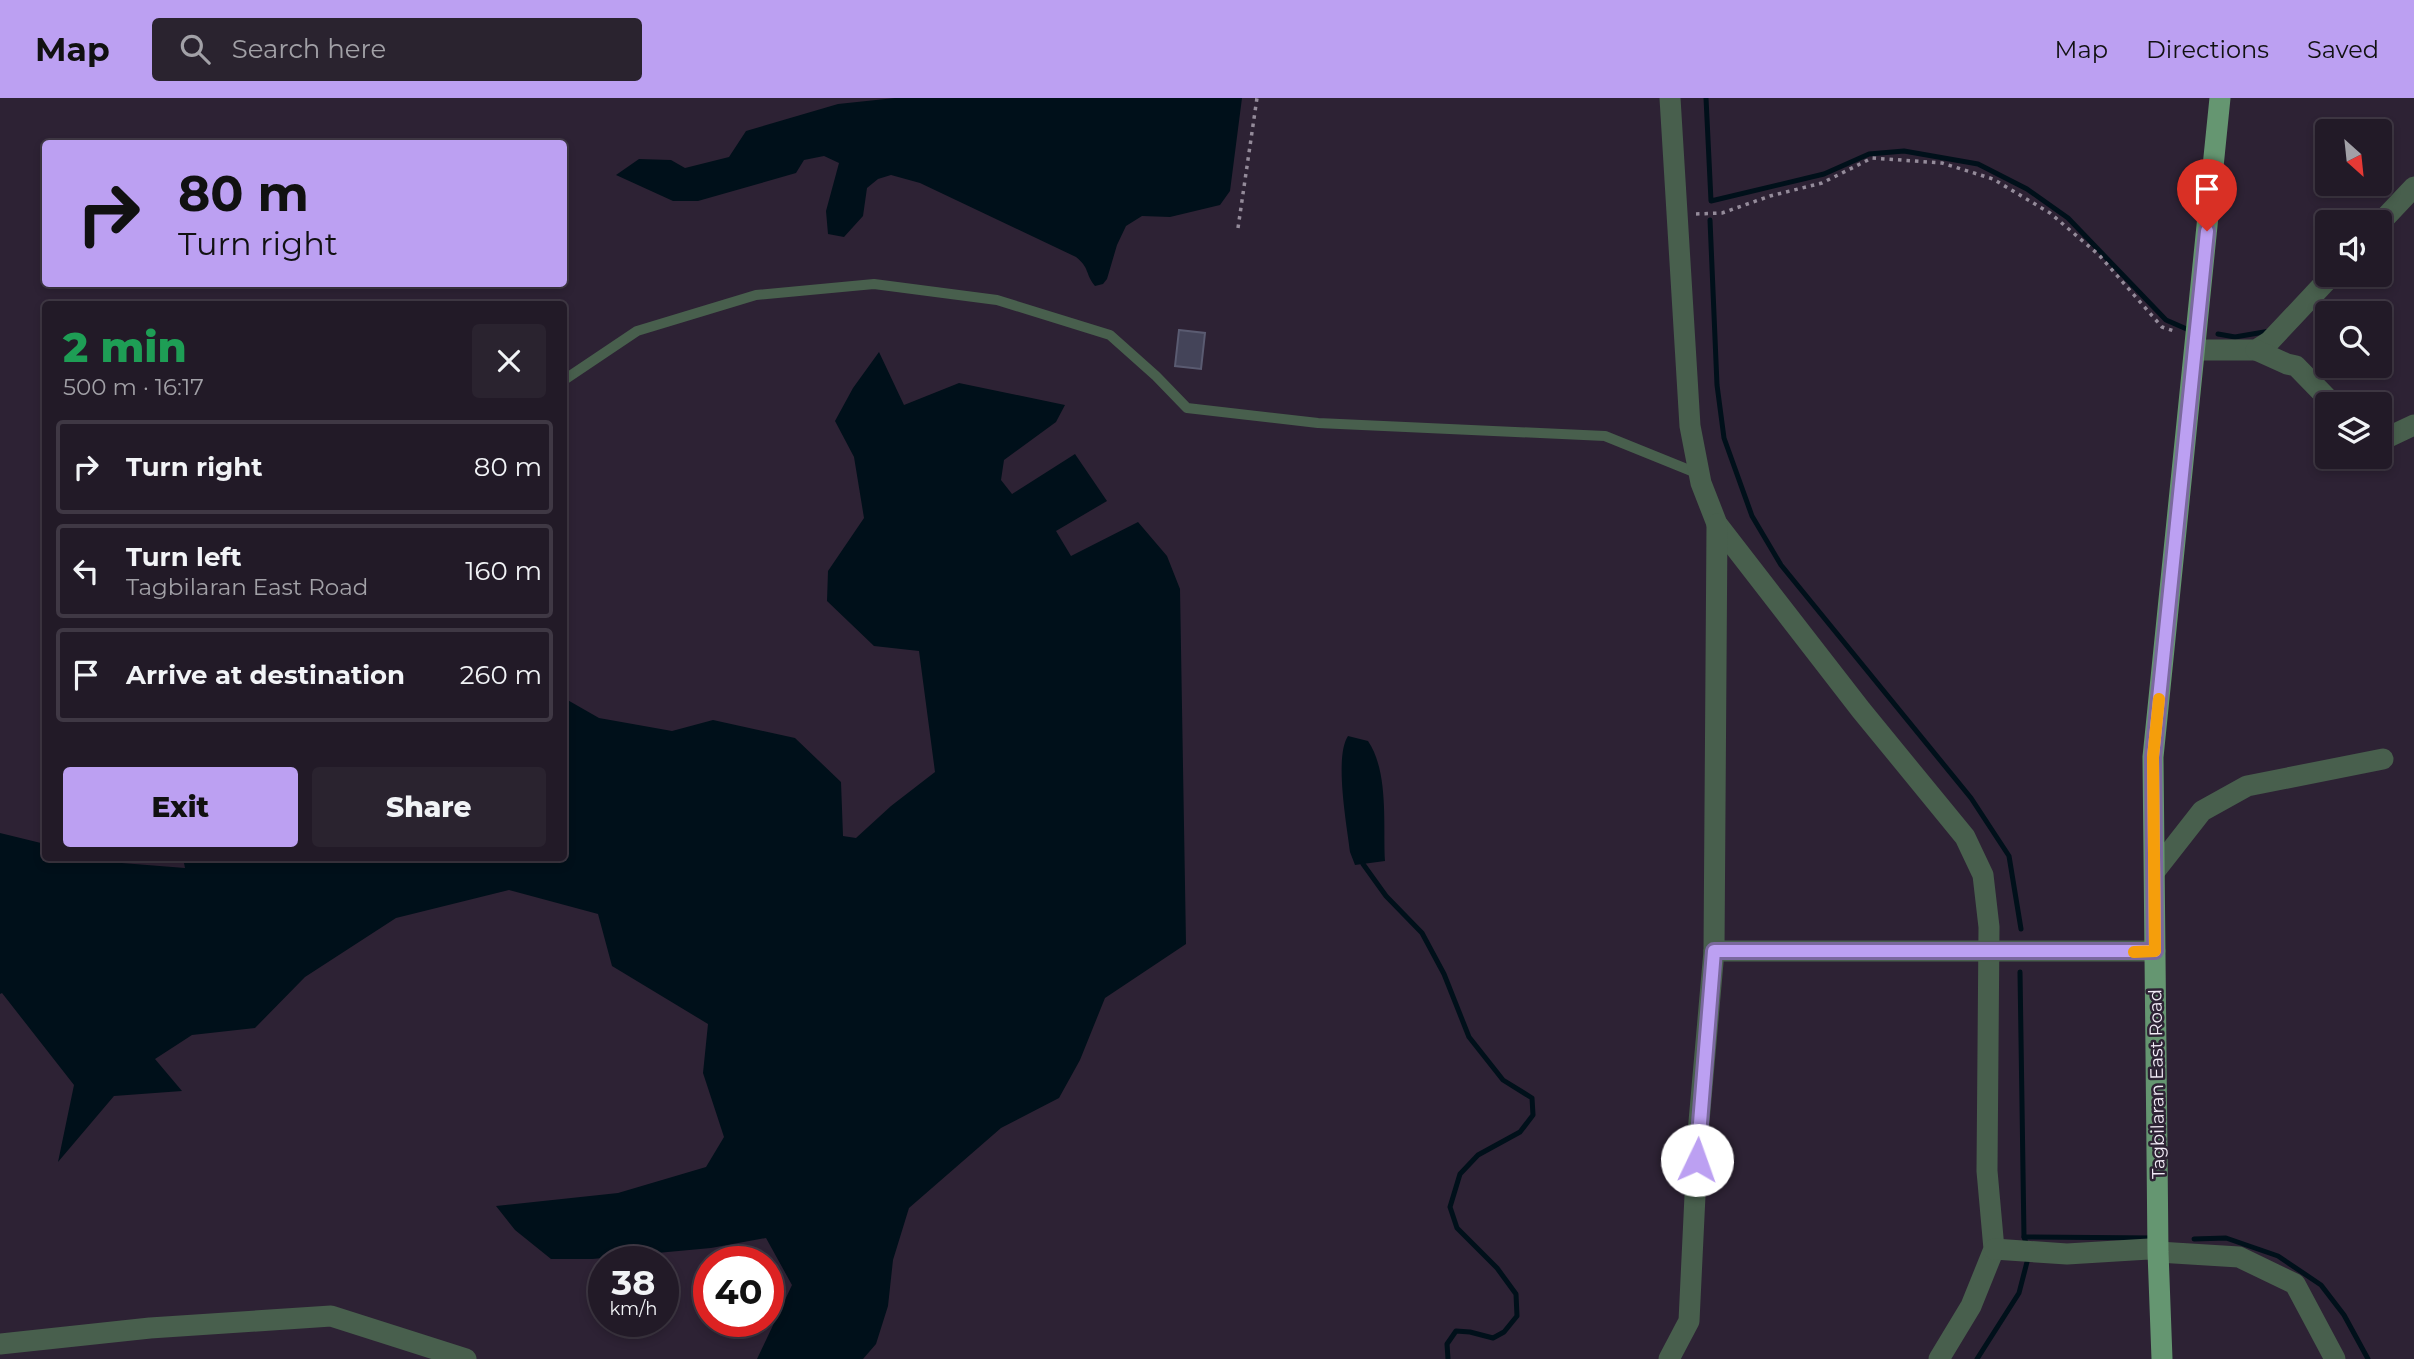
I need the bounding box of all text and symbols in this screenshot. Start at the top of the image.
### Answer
search box [152,18,642,81]
text: Map [35,29,110,69]
icon: search [176,30,214,68]
text: Search here [232,33,386,65]
text: Map [2055,35,2108,64]
text: Directions [2146,35,2269,64]
text: Saved [2307,35,2379,64]
north arrow [2315,119,2392,196]
map controls [2315,119,2392,469]
pin [2177,159,2237,231]
text: 80 m [178,164,309,223]
icon: right [63,168,154,259]
icon: arrive [2188,170,2226,208]
button: sound [2315,210,2392,287]
text: Turn right [178,224,338,263]
button: search [2315,301,2392,378]
text: 2 min [63,321,187,373]
button: close [472,324,546,398]
text: 500 m · 16:17 [63,373,204,401]
button: layers [2315,392,2392,469]
icon: right [67,448,105,486]
text: Turn right [126,451,262,483]
text: 80 m [474,451,542,483]
text: Turn left [126,541,242,573]
icon: left [67,552,105,590]
text: 160 m [465,555,542,587]
text: Tagbilaran East Road [126,573,368,601]
icon: arrive [67,656,105,694]
text: Arrive at destination [126,659,405,691]
text: 260 m [460,659,542,691]
button: Exit [63,767,298,847]
button: Share [312,767,546,847]
street label: Tagbilaran East Road [2144,989,2170,1179]
position arrow [1660,1123,1734,1197]
speed limit sign: 40 [693,1246,784,1337]
text: 38 [612,1261,655,1304]
text: km/h [609,1298,658,1320]

